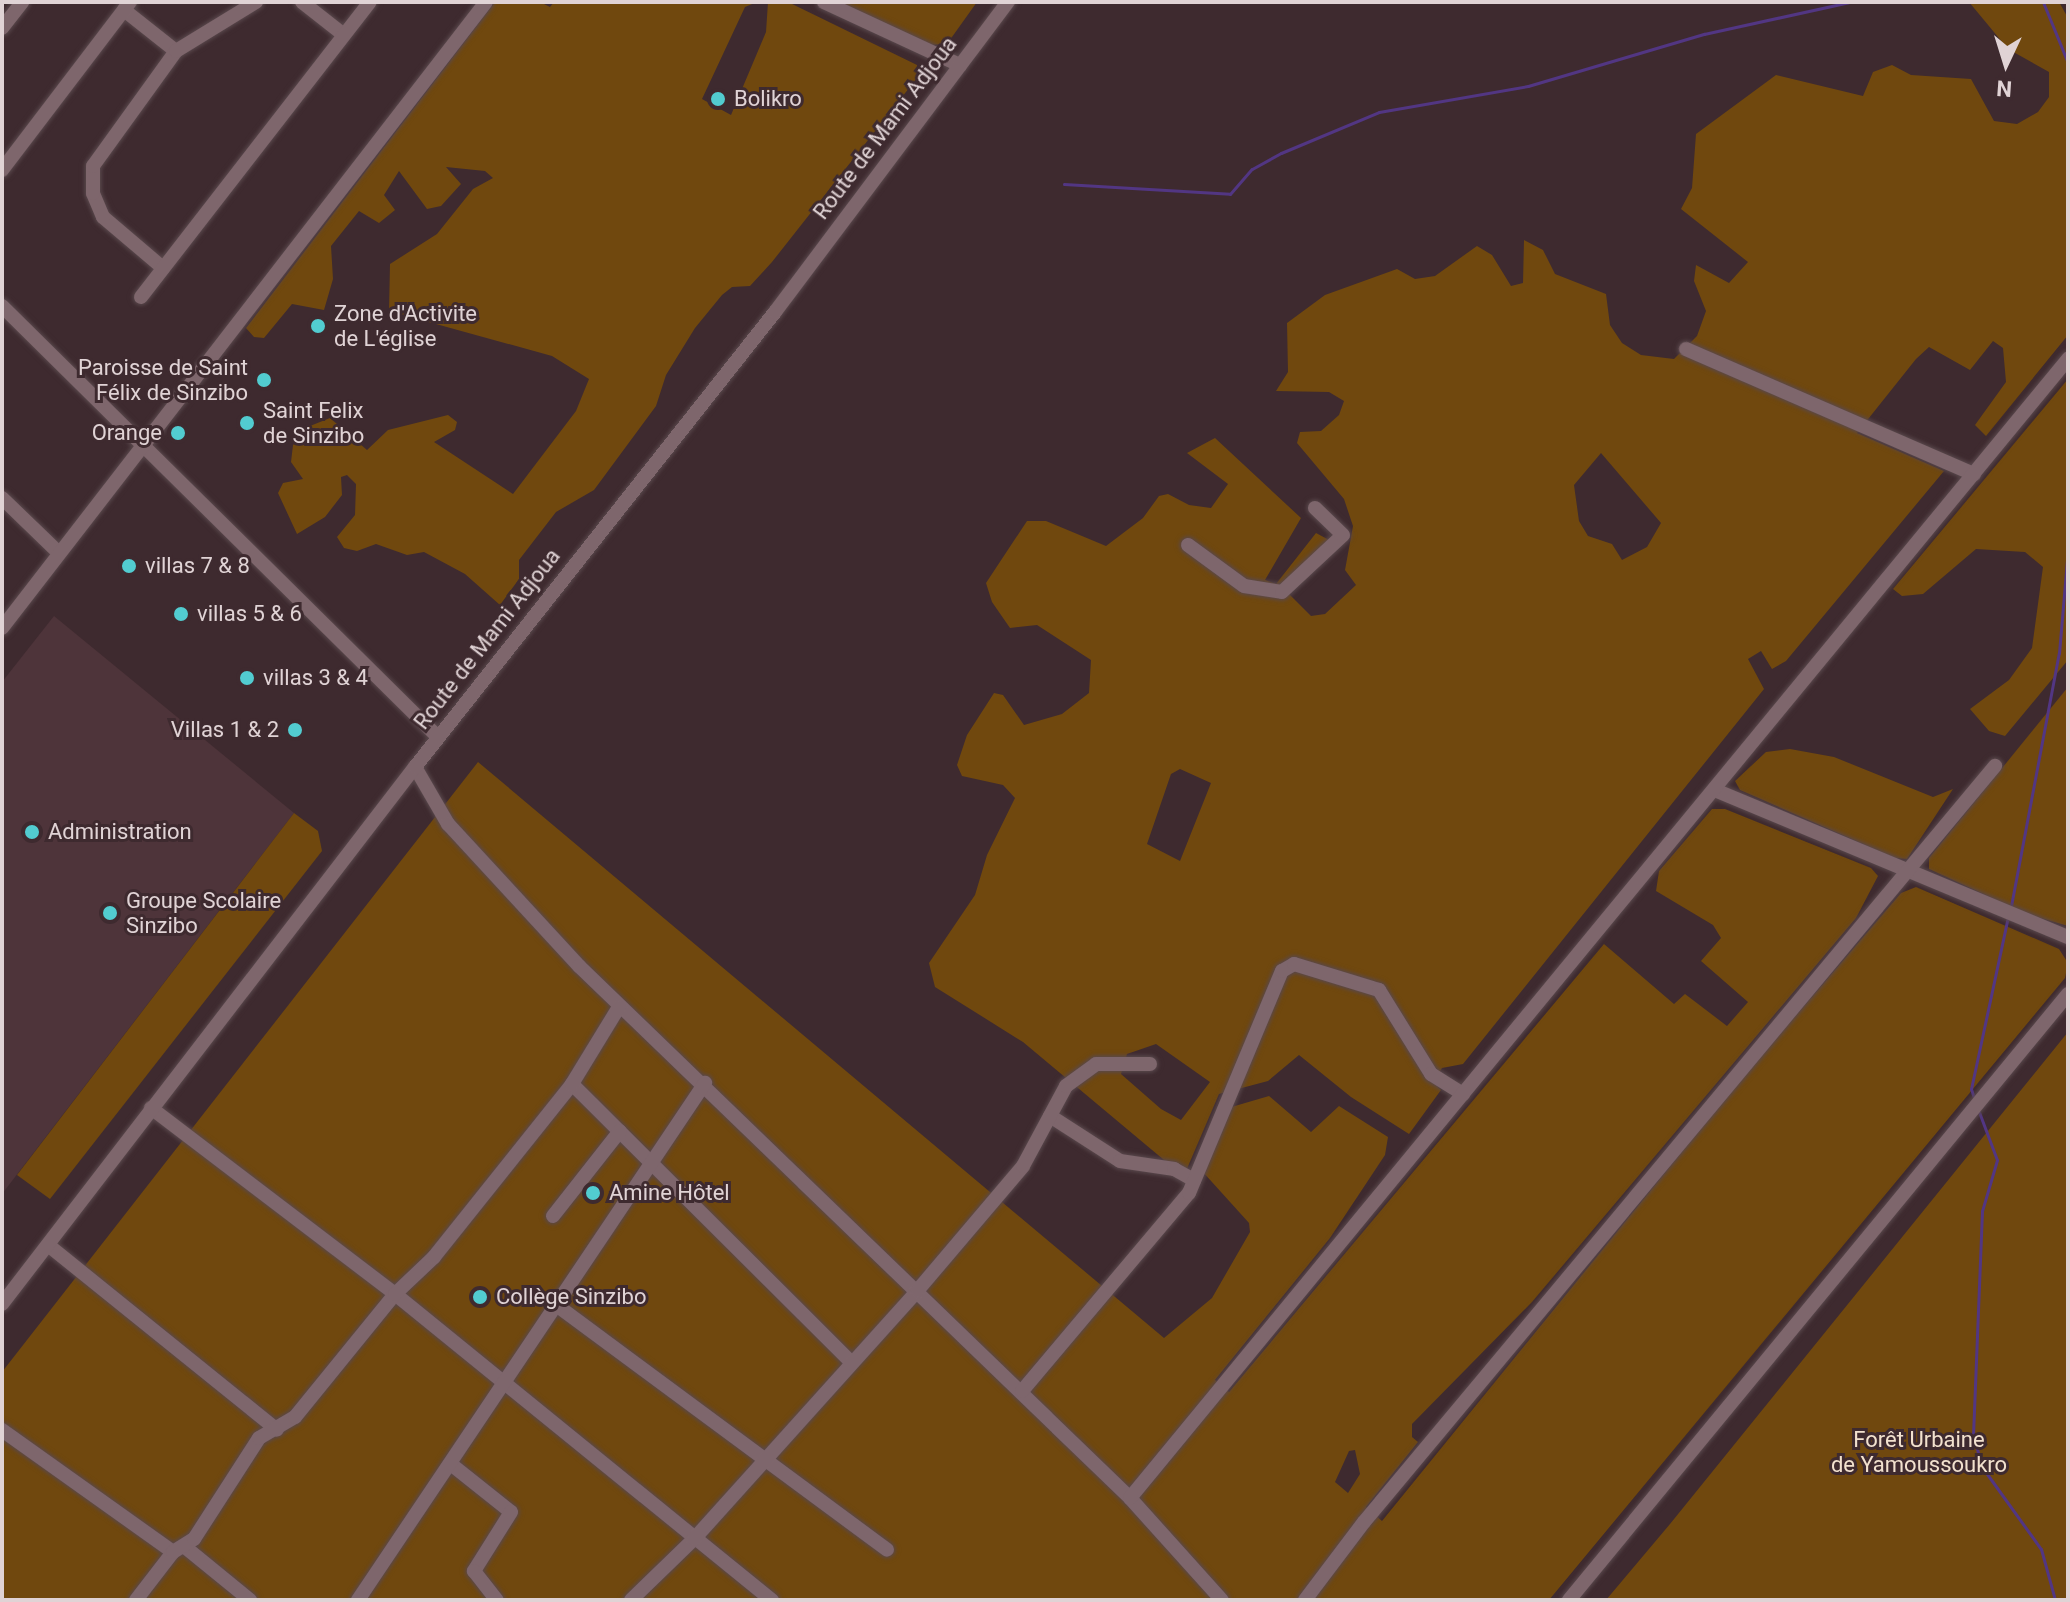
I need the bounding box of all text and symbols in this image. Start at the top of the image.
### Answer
north arrow [1966,24,2046,104]
street label: Route de Mami Adjoua [808,31,962,225]
text: N [1996,75,2013,101]
place label: Bolikro [734,86,802,112]
marker: Bolikro [709,90,727,108]
place label: Zone d'Activite de L'église [334,300,477,352]
marker: Zone d'Activite de L'église [309,317,327,335]
place label: Paroisse de Saint Félix de Sinzibo [78,354,248,406]
marker: Paroisse de Saint Félix de Sinzibo [255,371,273,389]
place label: Saint Felix de Sinzibo [263,397,364,448]
marker: Saint Felix de Sinzibo [238,414,256,432]
place label: Orange [92,420,162,446]
marker: Orange [169,424,187,442]
street label: Route de Mami Adjoua [408,543,566,735]
place label: villas 7 & 8 [145,553,250,579]
marker: villas 7 & 8 [120,557,138,575]
place label: villas 5 & 6 [197,601,302,627]
marker: villas 5 & 6 [172,605,190,623]
place label: villas 3 & 4 [263,665,368,691]
marker: villas 3 & 4 [238,669,256,687]
place label: Villas 1 & 2 [171,717,279,743]
marker: Villas 1 & 2 [286,721,304,739]
place label: Administration [48,819,192,845]
marker: Administration [23,823,41,841]
place label: Groupe Scolaire Sinzibo [126,887,281,938]
marker: Groupe Scolaire Sinzibo [101,904,119,922]
place label: Amine Hôtel [609,1180,730,1206]
marker: Amine Hôtel [584,1184,602,1202]
place label: Collège Sinzibo [496,1284,646,1310]
marker: Collège Sinzibo [471,1288,489,1306]
park label: Forêt Urbaine de Yamoussoukro [1831,1426,2007,1478]

